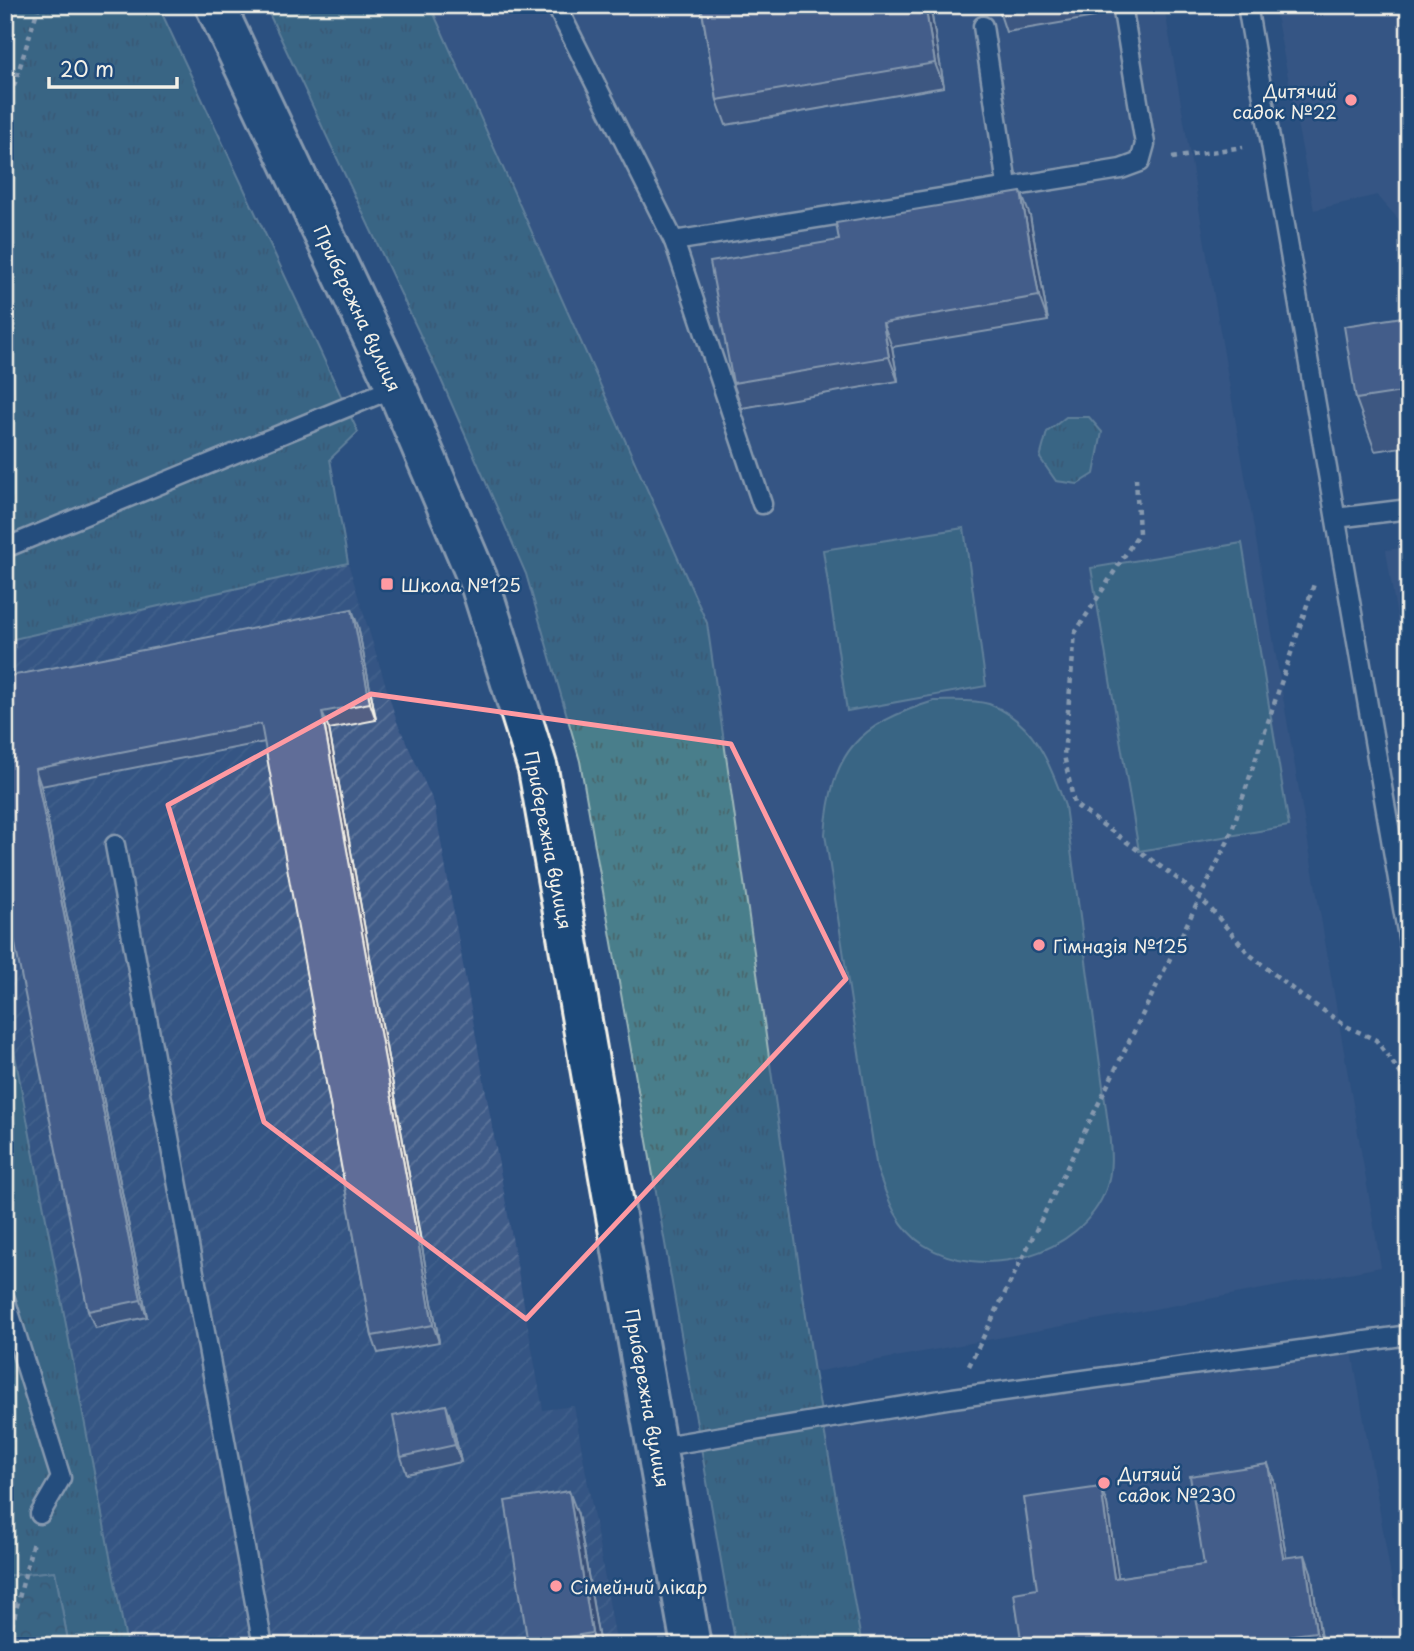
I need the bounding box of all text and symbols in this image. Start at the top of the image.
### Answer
scale bar [49,46,177,90]
text: 20 m [60,52,114,84]
place label: Дитячий садок №22 [1233,77,1337,125]
marker: Дитячий садок №22 [1343,92,1359,108]
street label: Прибережна вулиця [308,220,408,396]
place label: Школа №125 [401,571,521,598]
marker: Школа №125 [379,576,395,592]
street label: Прибережна вулиця [518,749,580,931]
place label: Гімназія №125 [1053,932,1188,959]
marker: Гімназія №125 [1031,937,1047,953]
street label: Прибережна вулиця [619,1307,677,1489]
place label: Дитяий садок №230 [1117,1460,1236,1508]
marker: Дитяий садок №230 [1096,1475,1112,1491]
place label: Сімейний лікар [570,1573,707,1600]
marker: Сімейний лікар [548,1578,564,1594]

